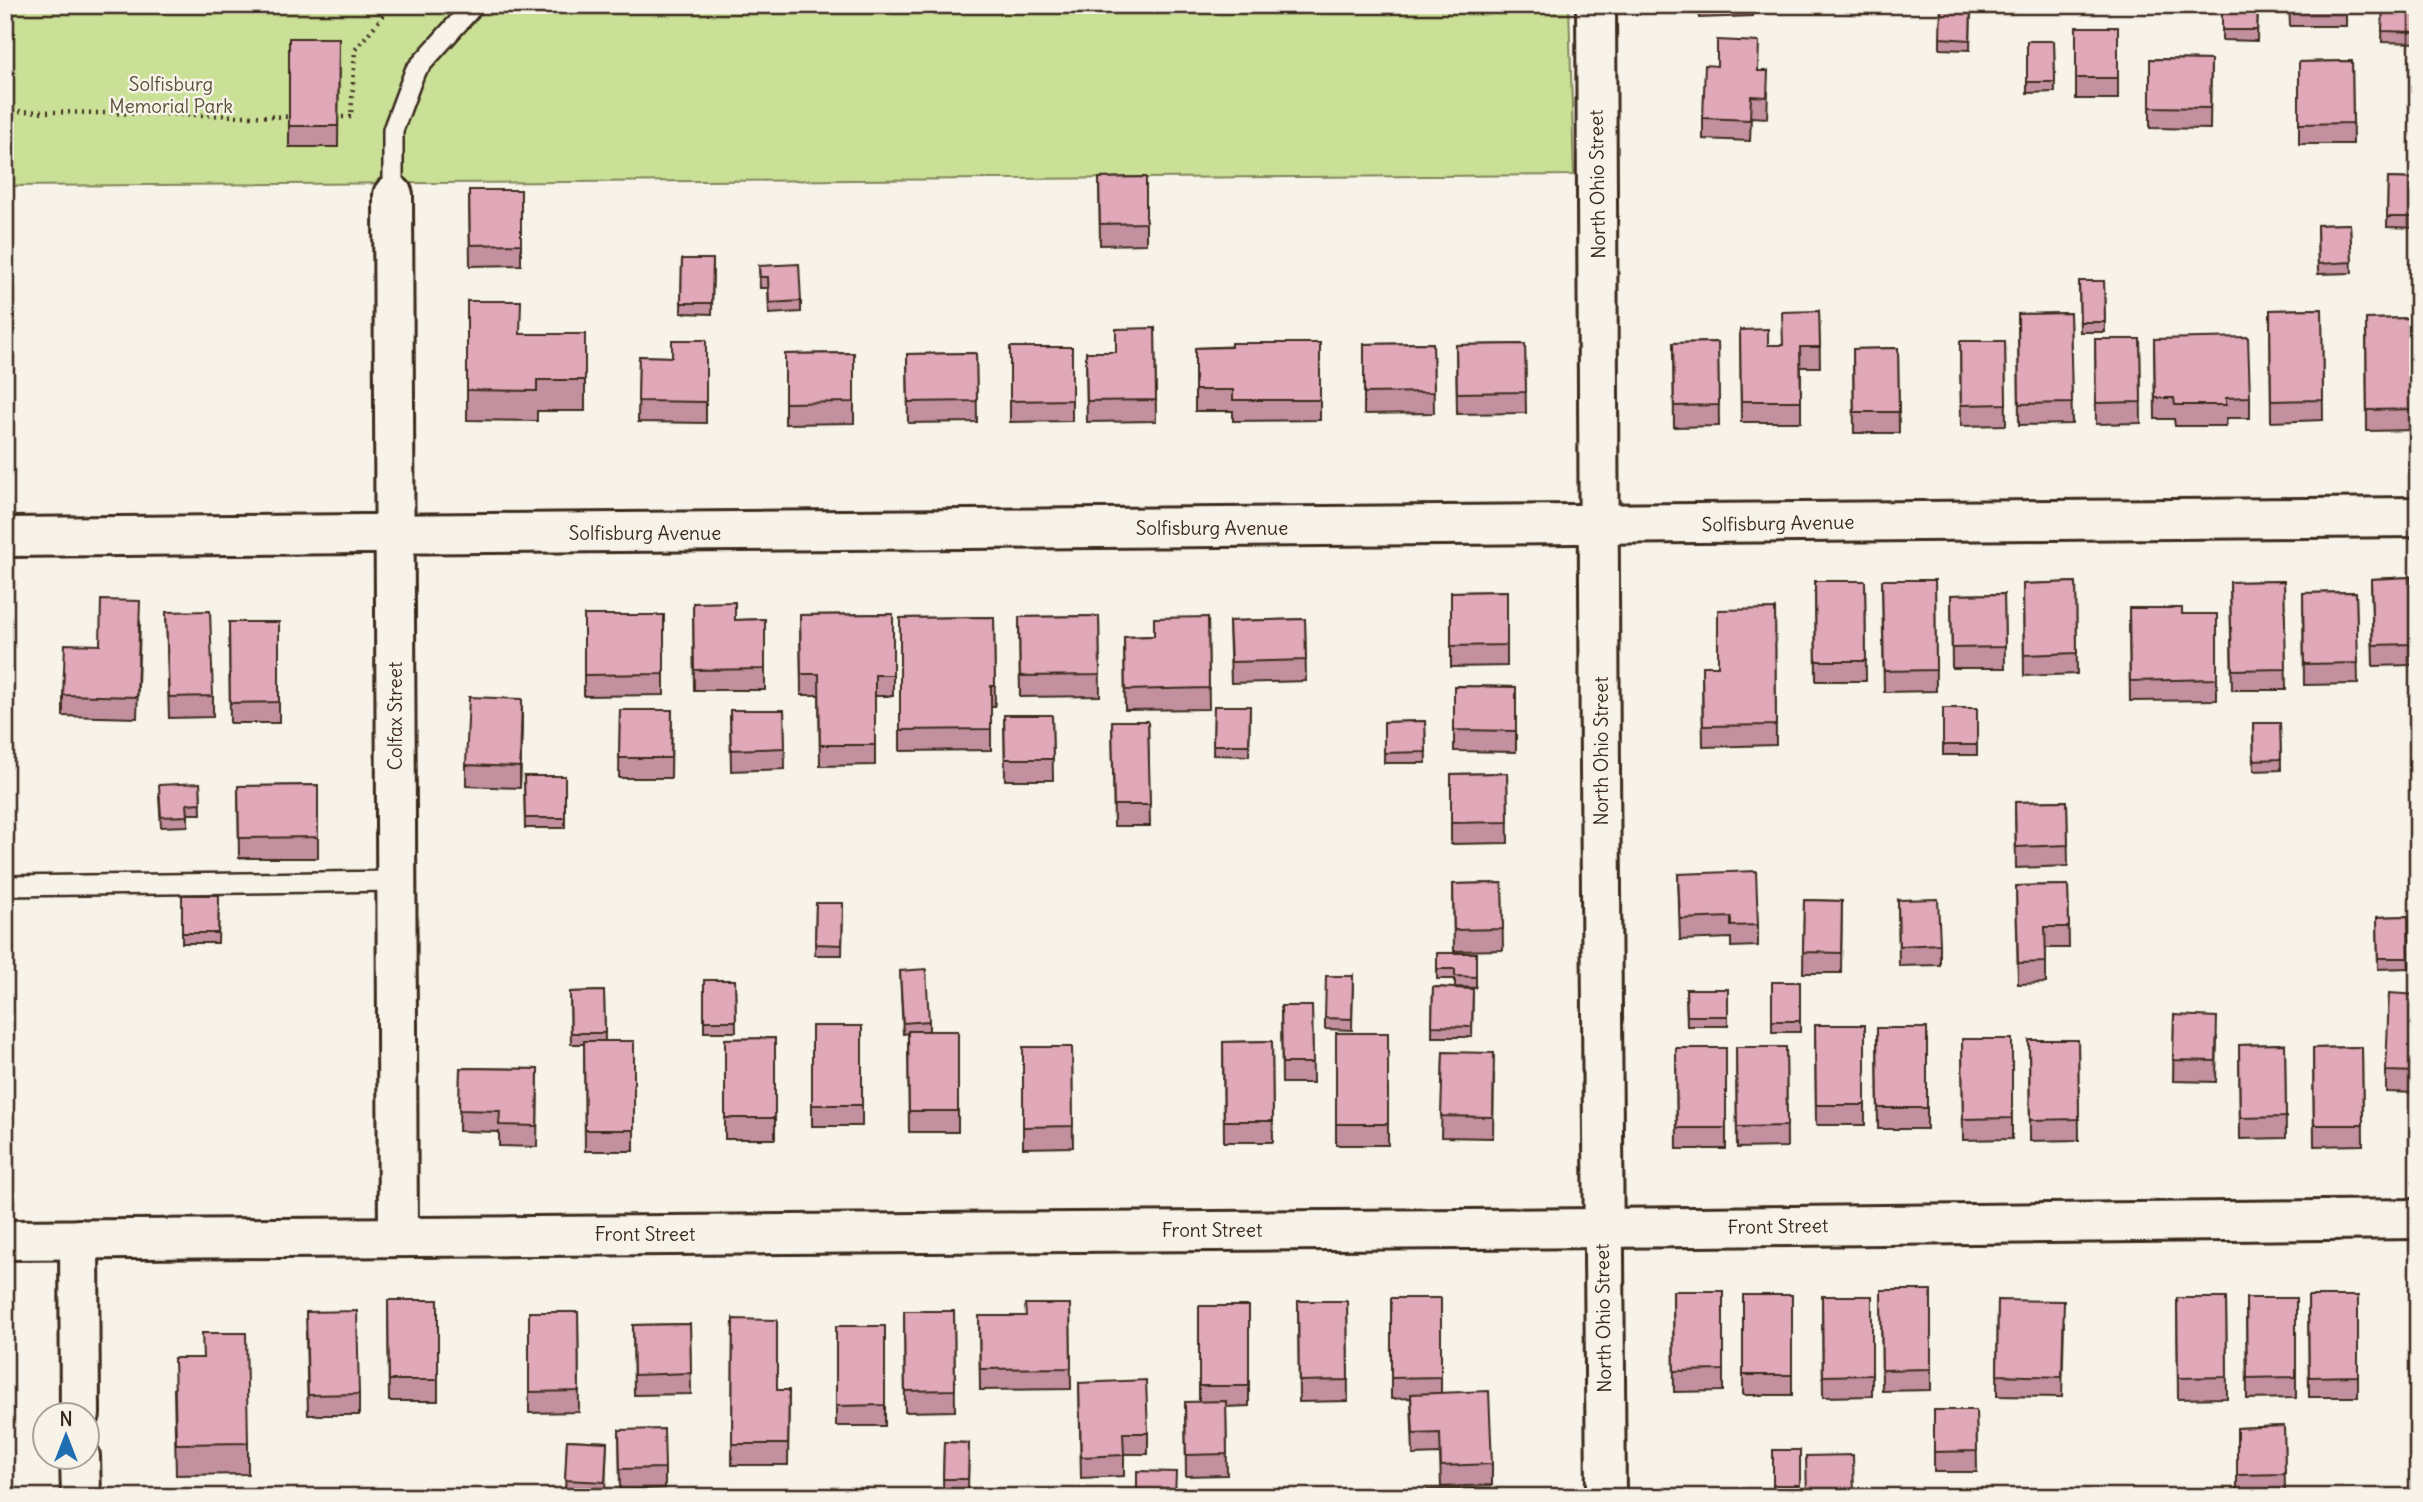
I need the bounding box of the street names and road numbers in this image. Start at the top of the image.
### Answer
street label: North Ohio Street [1584,109,1610,259]
street label: Solfisburg Avenue [1702,510,1854,536]
street label: Solfisburg Avenue [1136,516,1288,540]
street label: Solfisburg Avenue [569,521,721,545]
street label: Colfax Street [383,662,407,770]
street label: North Ohio Street [1589,676,1613,826]
street label: Front Street [1727,1213,1829,1239]
street label: Front Street [1162,1218,1262,1242]
street label: Front Street [595,1222,695,1246]
street label: North Ohio Street [1590,1243,1616,1393]

